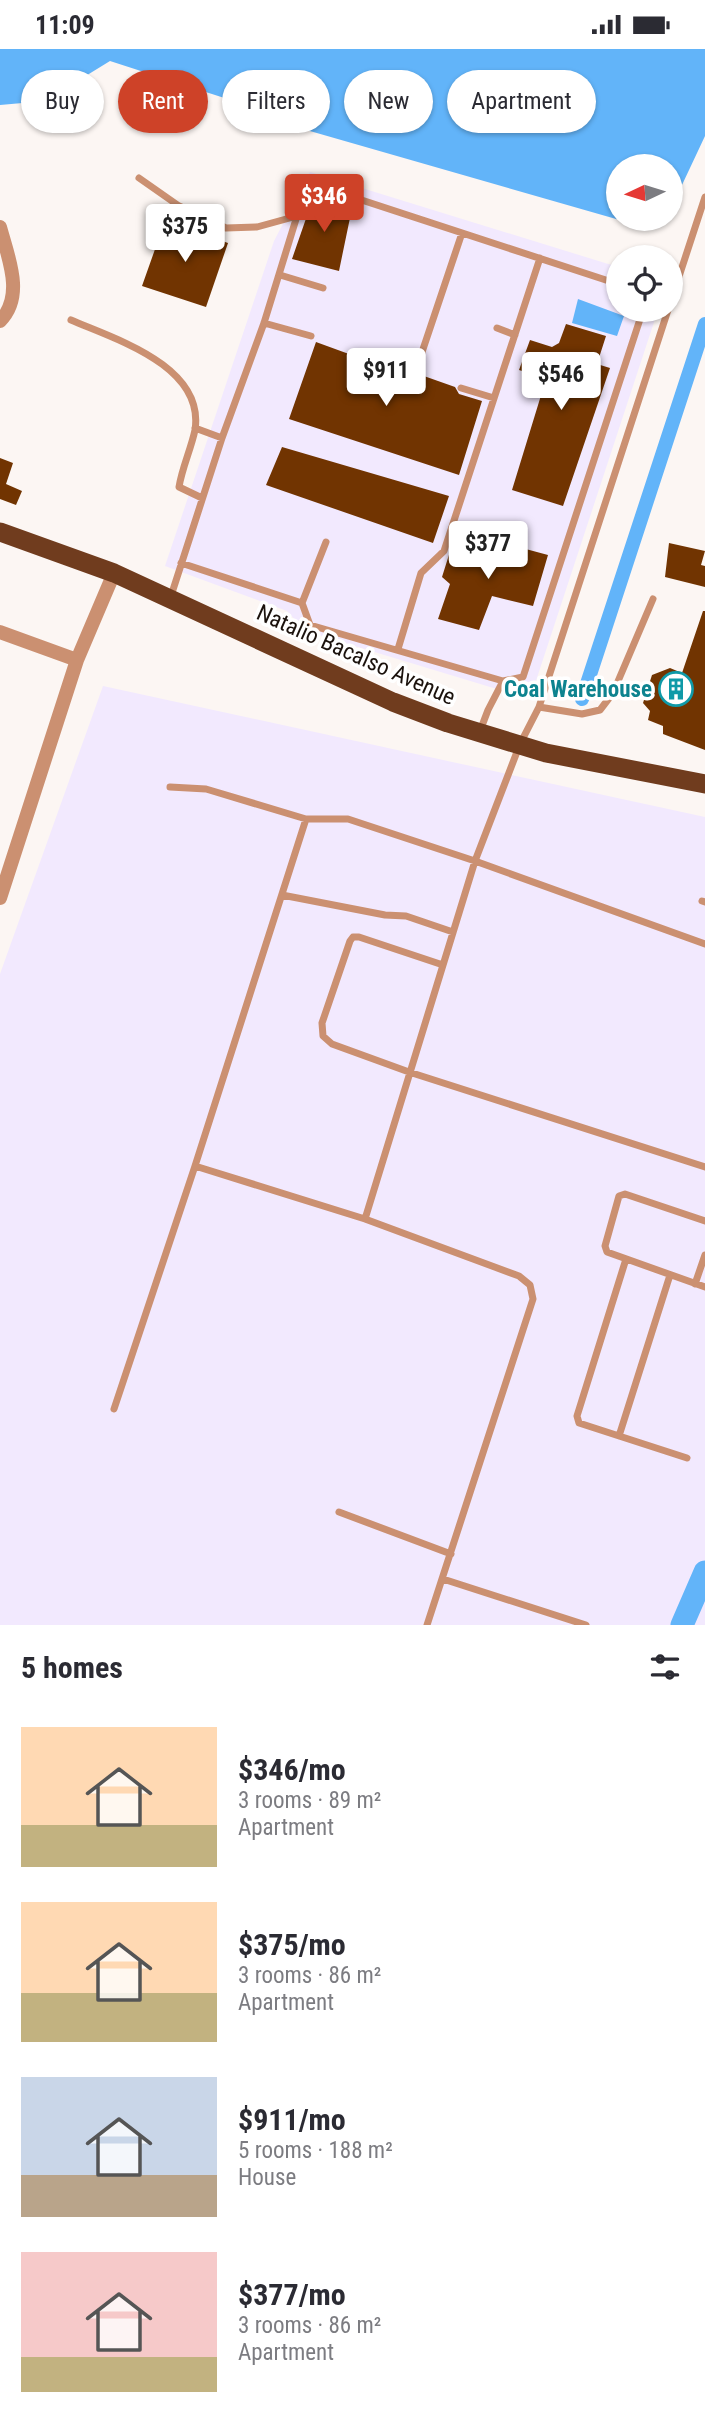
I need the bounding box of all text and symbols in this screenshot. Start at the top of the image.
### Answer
text: 11:09 [35,10,95,40]
chip: Buy [21,70,104,133]
chip: Rent [118,70,208,133]
chip: Filters [222,70,330,133]
chip: New [344,70,433,133]
chip: Apartment [447,70,596,133]
north arrow [606,154,682,231]
map controls [606,154,683,322]
pin: $346 [283,174,365,234]
text: $346 [301,183,347,210]
pin: $375 [144,205,226,264]
text: $375 [162,213,208,240]
button: locate [606,245,683,322]
pin: $911 [345,349,427,408]
pin: $546 [520,353,602,412]
text: $911 [363,357,409,384]
text: $546 [538,361,584,388]
pin: $377 [447,521,529,581]
text: $377 [465,530,511,557]
street label: Natalio Bacalso Avenue [253,599,459,711]
building icon: Coal Warehouse [657,670,695,708]
place label: Coal Warehouse [504,676,652,703]
icon: filters [646,1648,684,1686]
text: 5 homes [21,1650,123,1685]
text: $346/mo [238,1752,346,1787]
icon: home [77,1755,161,1839]
text: 3 rooms · 89 m² [238,1787,381,1814]
text: Apartment [238,1814,334,1841]
text: $375/mo [238,1927,346,1962]
icon: home [77,1930,161,2014]
text: 3 rooms · 86 m² [238,1962,381,1989]
text: Apartment [238,1989,334,2016]
text: $911/mo [238,2102,346,2137]
icon: home [77,2105,161,2189]
text: 5 rooms · 188 m² [238,2137,393,2164]
text: House [238,2164,296,2191]
text: $377/mo [238,2277,346,2312]
icon: home [77,2280,161,2364]
text: 3 rooms · 86 m² [238,2312,381,2339]
text: Apartment [238,2339,334,2366]

